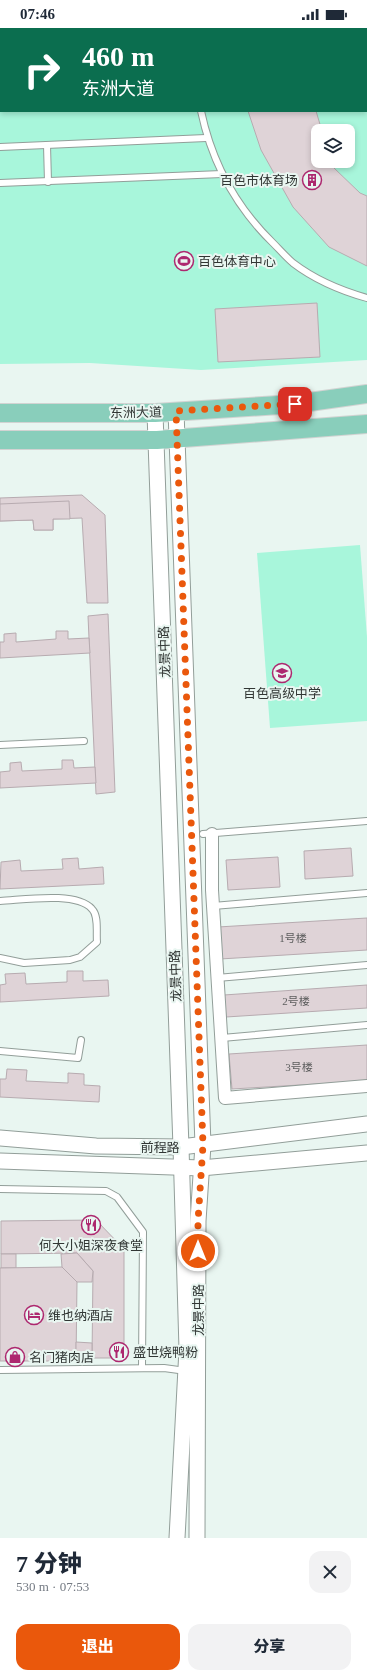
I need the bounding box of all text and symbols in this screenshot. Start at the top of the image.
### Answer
text: 07:46 [20,6,55,22]
text: 460 m [82,41,154,72]
icon: right [16,44,68,96]
text: 东洲大道 [82,79,154,99]
map controls [311,124,355,168]
button: layers [311,124,355,168]
building icon: 百色市体育场 [301,169,323,191]
place label: 百色市体育场 [220,173,298,188]
sports icon: 百色体育中心 [173,250,195,272]
place label: 百色体育中心 [198,254,276,269]
pin [278,387,312,421]
icon: arrive [284,393,306,415]
street label: 东洲大道 [110,405,162,420]
street label: 龙景中路 [156,626,173,678]
school or university icon: 百色高级中学 [271,662,293,684]
place label: 百色高级中学 [243,686,321,701]
house number: 1号楼 [279,932,307,944]
street label: 龙景中路 [167,950,184,1002]
house number: 2号楼 [282,995,310,1007]
house number: 3号楼 [285,1061,313,1073]
street label: 前程路 [140,1140,180,1155]
restaurant icon: 何大小姐深夜食堂 [80,1214,102,1236]
position arrow [177,1230,219,1272]
place label: 何大小姐深夜食堂 [39,1238,143,1253]
street label: 龙景中路 [191,1284,206,1336]
hotel icon: 维也纳酒店 [23,1304,45,1326]
place label: 维也纳酒店 [48,1308,113,1323]
restaurant icon: 盛世烧鸭粉 [108,1341,130,1363]
place label: 盛世烧鸭粉 [133,1345,198,1360]
shop icon: 名门猪肉店 [4,1346,26,1368]
place label: 名门猪肉店 [29,1350,94,1365]
text: 7 分钟 [16,1551,82,1577]
button: close [309,1551,351,1593]
text: 530 m · 07:53 [16,1579,89,1594]
button: 退出 [16,1624,180,1670]
button: 分享 [188,1624,351,1670]

